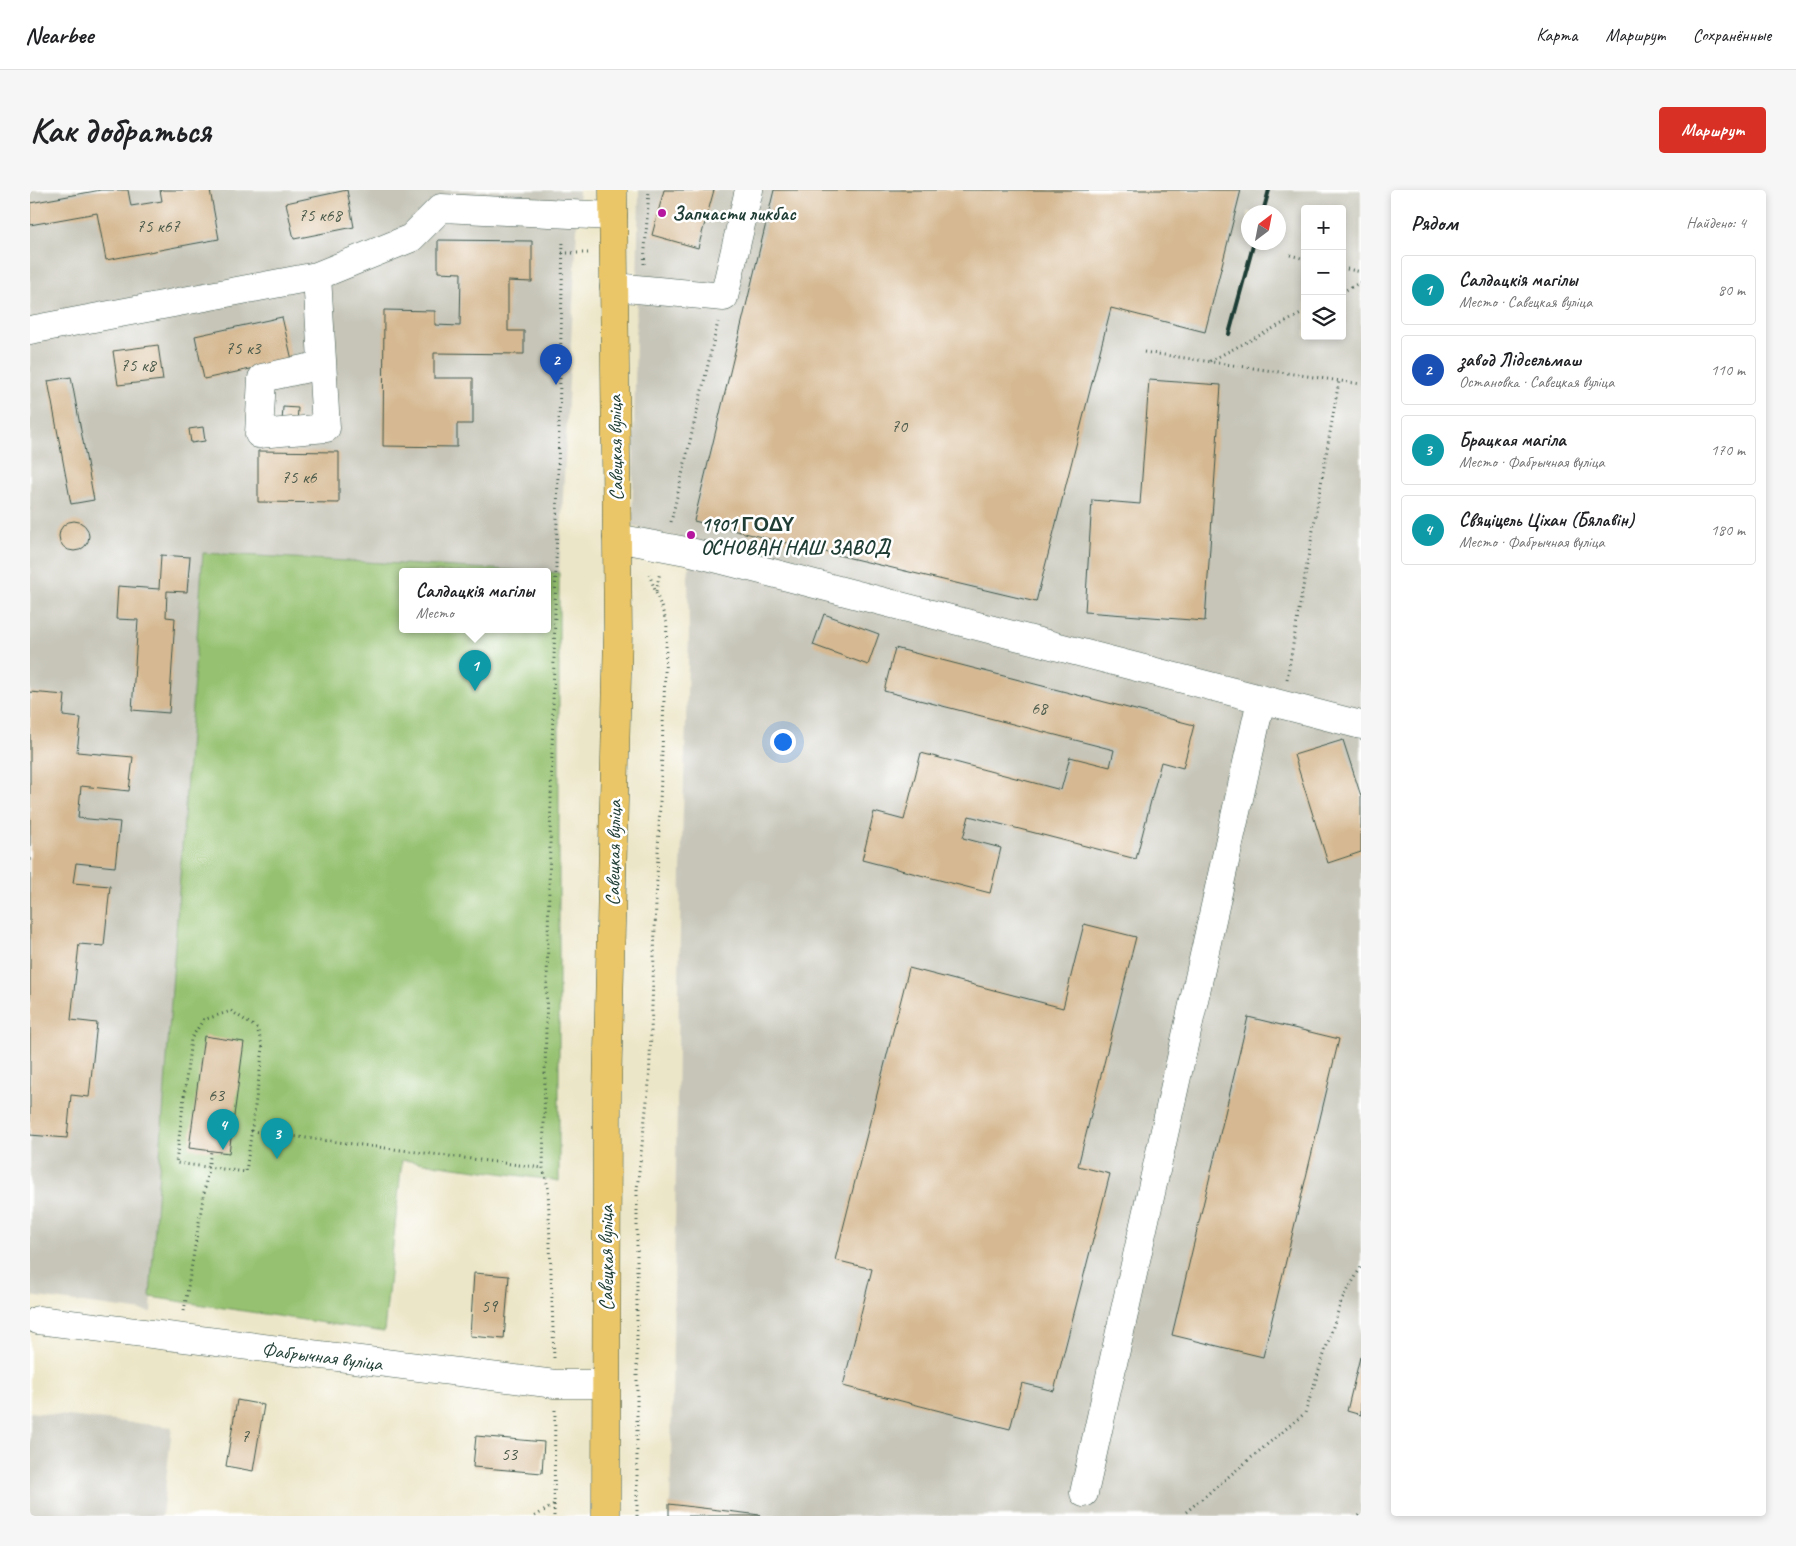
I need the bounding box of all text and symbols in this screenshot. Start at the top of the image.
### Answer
text: Nearbee [25,20,93,50]
text: Карта [1536,24,1577,46]
text: Маршрут [1605,24,1665,46]
text: Сохранённые [1693,24,1771,46]
button: Маршрут [1659,107,1766,153]
text: Как добраться [30,108,211,153]
place label: Запчасти ликбас [672,201,797,226]
house number: 75 к68 [298,204,344,226]
north arrow [1241,205,1286,250]
map controls [1301,205,1346,340]
button: + [1301,205,1346,250]
marker: Запчасти ликбас [656,207,668,219]
text: Рядом [1411,210,1458,236]
text: Найдено: 4 [1686,213,1746,233]
house number: 75 к67 [136,215,181,237]
button: − [1301,250,1346,295]
text: Салдацкія магілы [1459,268,1578,292]
text: 1 [1424,280,1432,300]
text: 80 m [1718,280,1745,300]
text: Место · Савецкая вуліца [1459,292,1592,312]
button: layers [1301,295,1346,340]
house number: 75 к3 [225,337,263,359]
pin: 2 [540,344,572,385]
text: завод Лідсельмаш [1459,348,1581,372]
house number: 75 к8 [120,354,158,376]
text: 2 [1424,360,1432,380]
text: 110 m [1711,360,1745,380]
text: Остановка · Савецкая вуліца [1459,372,1614,392]
street label: Савецкая вуліца [602,394,629,501]
house number: 70 [891,415,909,437]
text: Брацкая магіла [1459,428,1566,452]
text: 3 [1424,440,1432,460]
text: 170 m [1711,440,1745,460]
text: Место · Фабрычная вуліца [1459,452,1605,472]
house number: 75 к6 [281,466,318,488]
text: Свяціцель Ціхан (Бялавін) [1459,508,1634,532]
place label: 1901 ΓΟΔΥ ОСНОВАН НАШ ЗАВОД [701,512,892,560]
text: 4 [1424,520,1432,540]
text: 180 m [1711,520,1745,540]
marker: 1901 ΓΟΔΥ ОСНОВАН НАШ ЗАВОД [685,529,697,541]
text: Место · Фабрычная вуліца [1459,532,1605,552]
popup [399,568,551,633]
text: Салдацкія магілы [416,579,534,603]
text: Место [416,603,454,623]
pin: 1 [459,650,491,691]
house number: 68 [1031,697,1049,719]
your location [770,729,796,755]
street label: Савецкая вуліца [600,799,627,906]
house number: 63 [208,1084,226,1106]
pin: 4 [207,1109,239,1150]
pin: 3 [261,1118,293,1159]
street label: Савецкая вуліца [594,1204,619,1311]
house number: 59 [481,1295,499,1317]
street label: Фабрычная вуліца [260,1337,385,1376]
house number: 7 [241,1425,250,1447]
house number: 53 [501,1443,519,1465]

